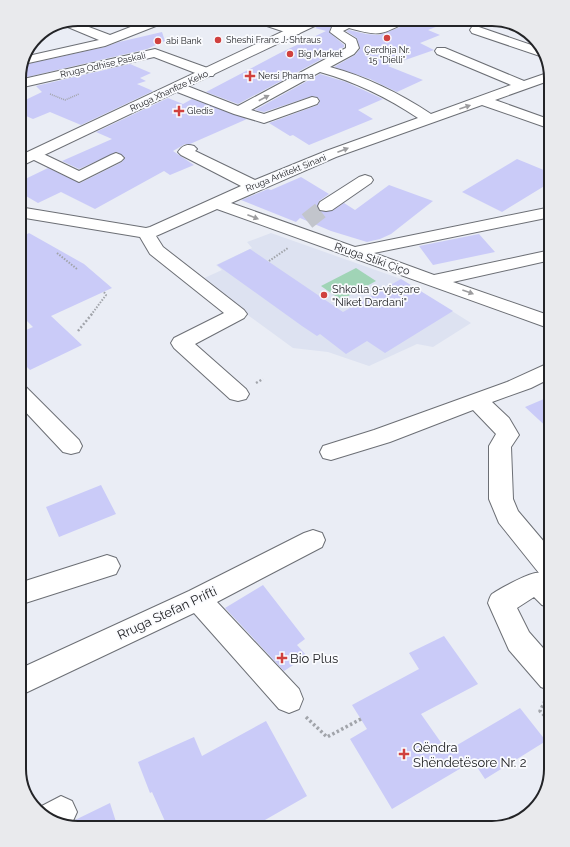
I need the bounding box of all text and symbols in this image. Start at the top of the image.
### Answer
marker: Çerdhja Nr. 15 "Dielli" [382,33,392,43]
marker: Sheshi Franc J. Shtraus [213,35,223,45]
place label: Sheshi Franc J. Shtraus [226,35,321,45]
marker: abi Bank [153,36,163,46]
place label: abi Bank [166,36,202,46]
place label: Çerdhja Nr. 15 "Dielli" [364,45,410,65]
marker: Big Market [285,49,295,59]
place label: Big Market [298,49,343,59]
street label: Rruga Odhise Paskali [59,50,147,80]
street label: Rruga Xhanfize Keko [128,68,210,114]
marker: Nersi Pharma [245,71,255,81]
place label: Nersi Pharma [258,71,314,81]
one-way arrow [258,95,270,101]
one-way arrow [460,104,472,110]
marker: Gledis [174,106,184,116]
place label: Gledis [187,106,214,116]
one-way arrow [337,146,349,152]
street label: Rruga Arkitekt Sinani [244,152,328,194]
one-way arrow [247,214,259,220]
street label: Rruga Stiki Çiço [332,240,412,278]
place label: Shkolla 9-vjeçare "Niket Dardani" [332,283,420,309]
one-way arrow [462,289,474,295]
marker: Shkolla 9-vjeçare "Niket Dardani" [319,290,329,300]
street label: Rruga Stefan Prifti [115,583,219,643]
place label: Bio Plus [290,651,338,666]
marker: Bio Plus [277,653,287,663]
place label: Qëndra Shëndetësore Nr. 2 [413,740,527,770]
marker: Qëndra Shëndetësore Nr. 2 [398,748,410,760]

